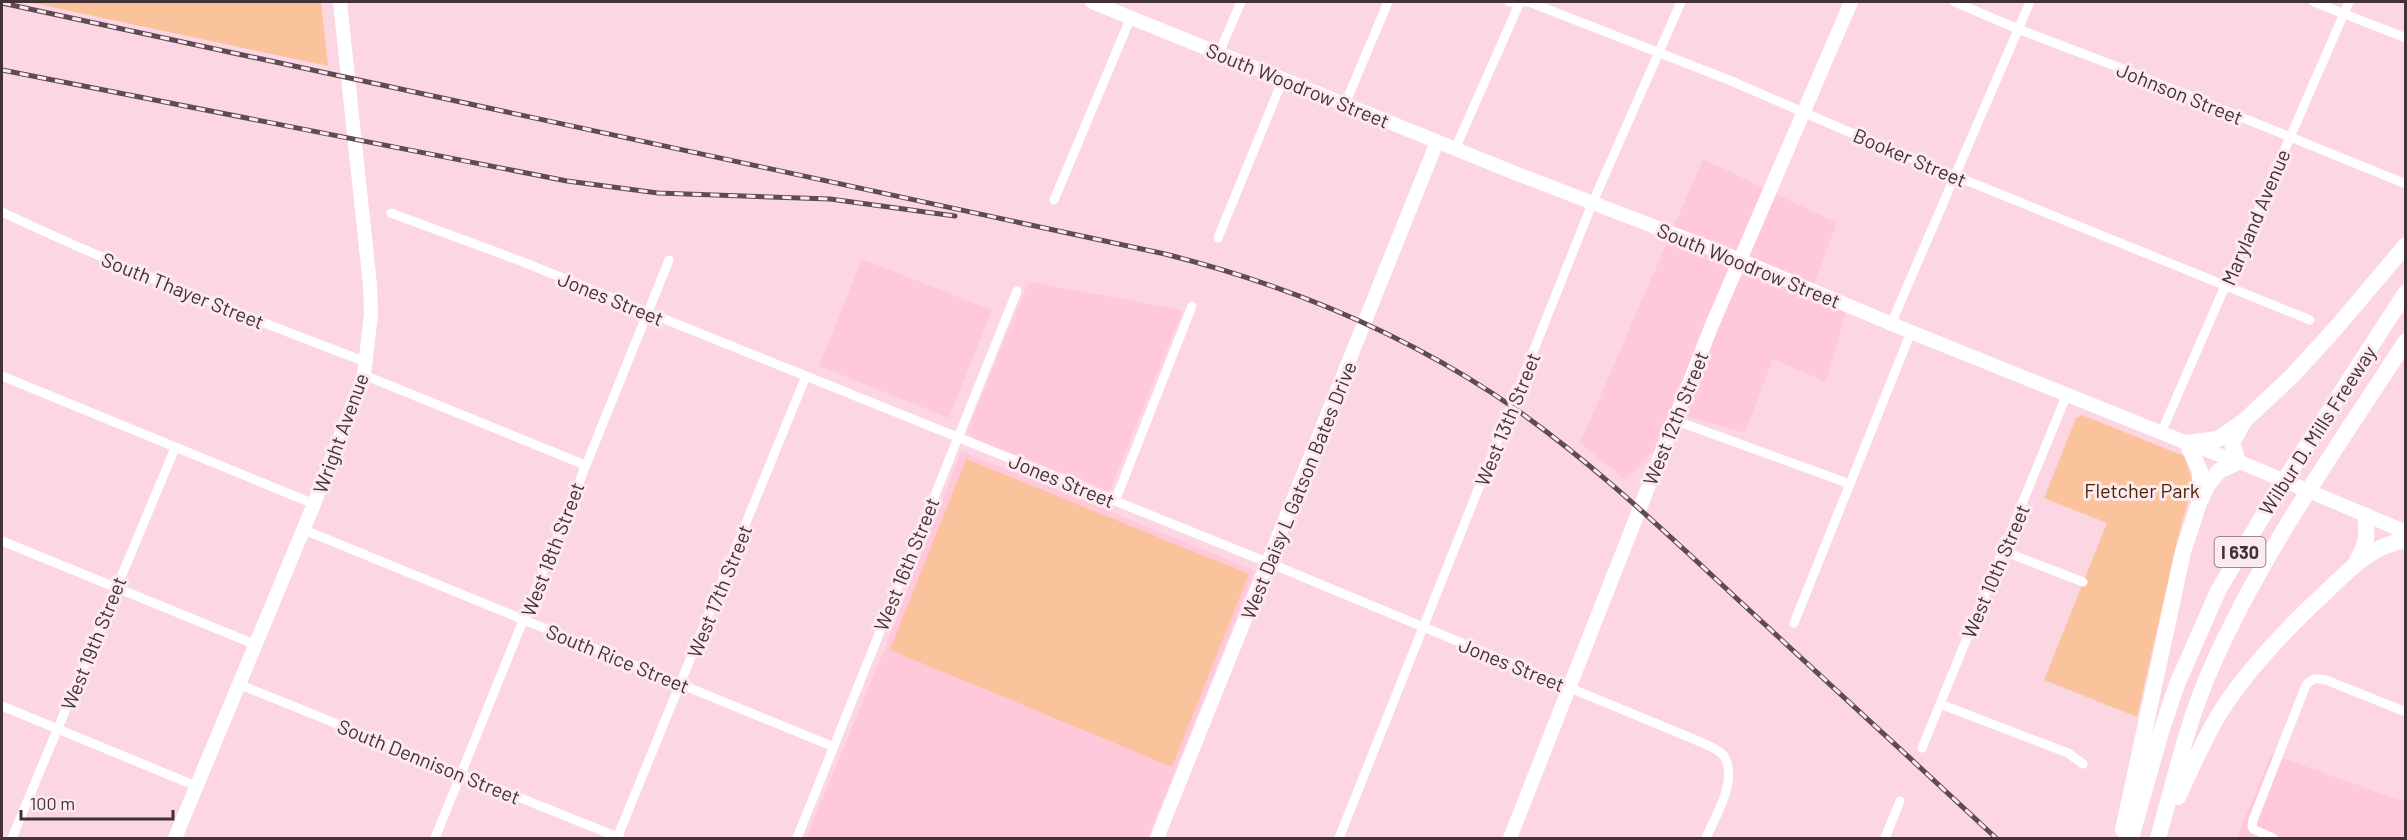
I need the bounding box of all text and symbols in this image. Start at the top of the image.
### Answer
street label: South Woodrow Street [1203,37,1393,133]
street label: Johnson Street [2113,57,2247,129]
street label: Booker Street [1850,122,1970,192]
street label: Maryland Avenue [2216,145,2294,289]
street label: South Woodrow Street [1654,217,1844,313]
street label: South Thayer Street [98,246,268,334]
street label: Jones Street [555,266,667,330]
street label: Wilbur D. Mills Freeway [2253,341,2381,519]
street label: West 12th Street [1637,348,1713,488]
street label: West 13th Street [1469,349,1545,489]
street label: West Daisy L Gatson Bates Drive [1235,357,1361,623]
street label: Wright Avenue [307,370,373,496]
street label: Jones Street [1006,448,1118,512]
street label: West 18th Street [515,478,589,620]
park label: Fletcher Park [2084,478,2200,502]
street label: West 16th Street [868,494,944,634]
street label: West 10th Street [1956,501,2034,641]
street label: West 17th Street [681,521,757,661]
road number: I 630 [2214,537,2266,567]
street label: West 19th Street [55,573,131,713]
street label: South Rice Street [543,618,693,698]
street label: Jones Street [1456,632,1568,696]
street label: South Dennison Street [334,713,524,809]
scale bar [21,783,172,821]
text: 100 m [30,792,75,814]

